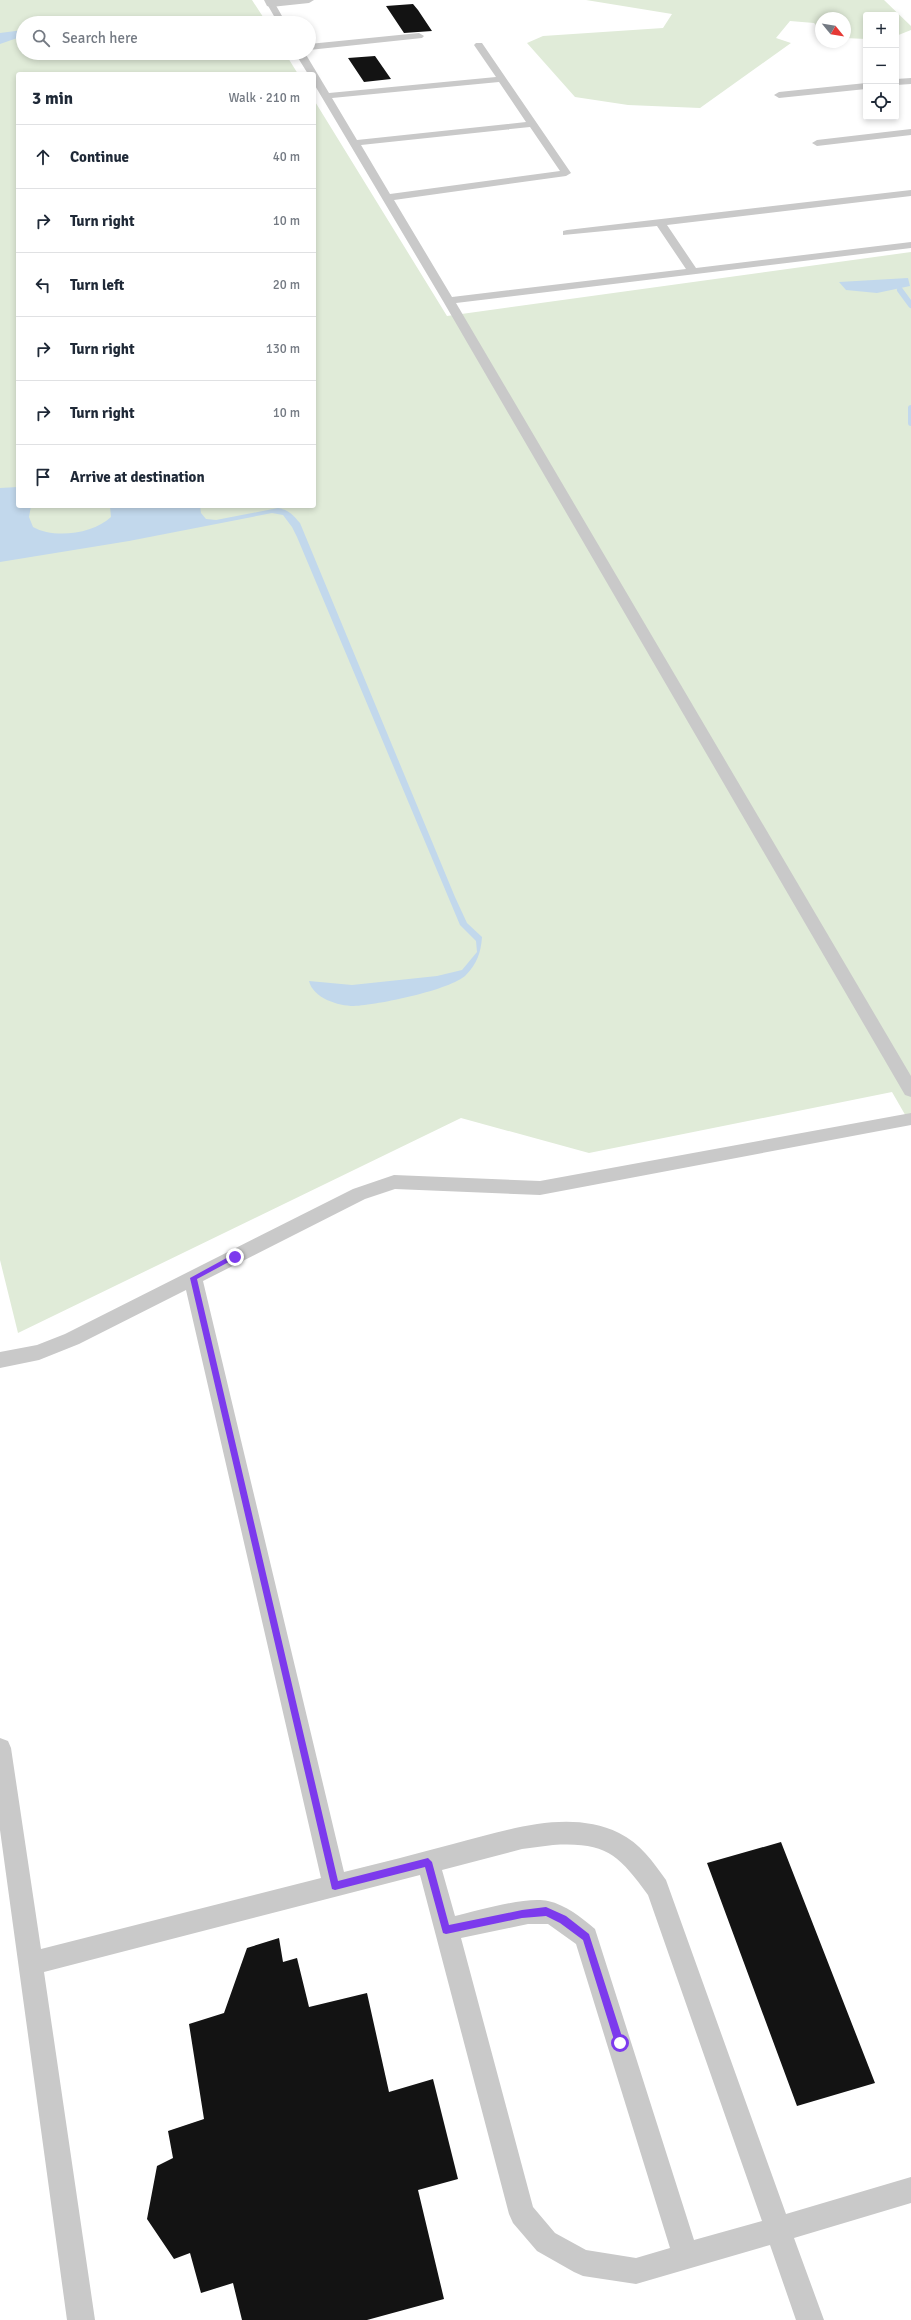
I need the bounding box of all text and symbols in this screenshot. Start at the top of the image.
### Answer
north arrow [815,12,851,48]
map controls [863,12,899,120]
button: + [863,12,899,48]
search box [16,16,316,60]
icon: search [30,27,52,49]
text: Search here [62,29,138,47]
button: − [863,48,899,84]
button: locate [863,84,899,120]
text: 3 min [32,88,73,109]
text: Walk · 210 m [229,90,300,106]
icon: ahead [32,146,54,168]
text: Continue [70,148,129,166]
text: 40 m [273,149,300,165]
icon: right [32,210,54,232]
text: Turn right [70,212,135,230]
text: 10 m [273,213,300,229]
icon: left [32,274,54,296]
text: Turn left [70,276,124,294]
text: 20 m [273,277,300,293]
icon: right [32,338,54,360]
text: Turn right [70,340,135,358]
text: 130 m [266,341,300,357]
icon: right [32,402,54,424]
text: Turn right [70,404,135,422]
text: 10 m [273,405,300,421]
icon: arrive [32,466,54,488]
text: Arrive at destination [70,468,205,486]
route end [226,1248,244,1266]
route start [611,2034,629,2052]

